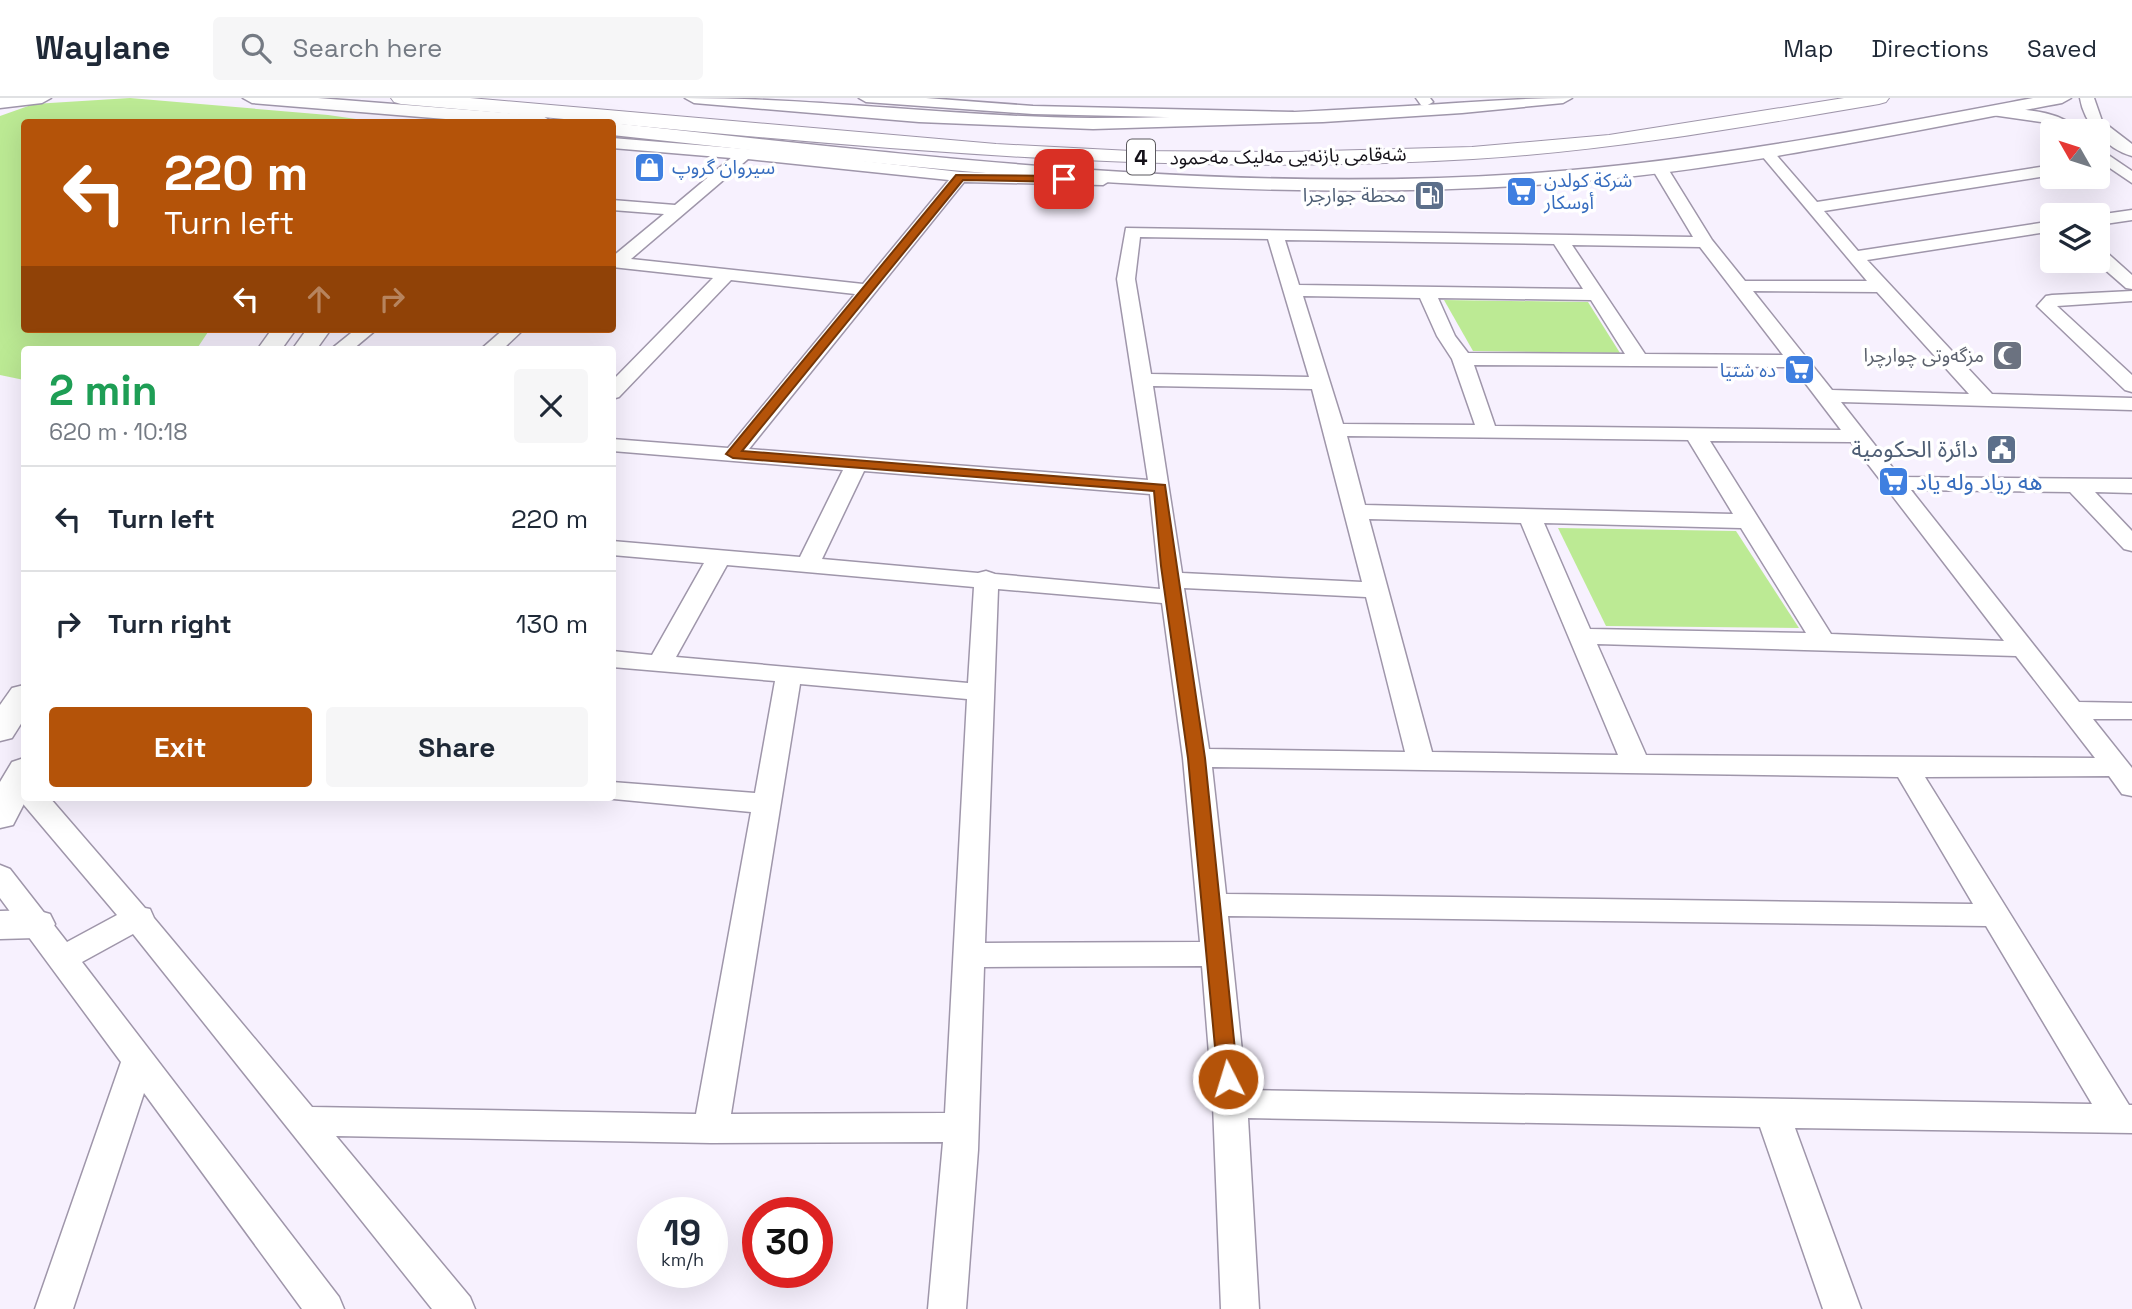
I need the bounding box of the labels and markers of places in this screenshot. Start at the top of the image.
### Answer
pin [1034,149,1094,209]
shop icon: سیروان گروپ [632,150,666,184]
place label: سیروان گروپ [672,155,775,180]
place label: شرکة کولدن أوسکار [1543,168,1632,215]
supermarket icon: شرکة کولدن أوسکار [1504,174,1538,208]
fuel station icon: محطة جوارجرا [1412,178,1446,212]
place label: محطة جوارجرا [1303,183,1406,208]
mosque icon: مزگەوتی چوارچرا [1990,338,2024,372]
place label: مزگەوتی چوارچرا [1864,343,1984,368]
supermarket icon: ده شتيا [1782,353,1816,387]
place label: ده شتيا [1720,358,1776,383]
public building icon: دائرة الحكومية [1984,432,2018,466]
place label: دائرة الحكومية [1851,434,1978,464]
supermarket icon: هه رياد وله ياد [1876,465,1910,499]
place label: هه رياد وله ياد [1916,467,2042,497]

